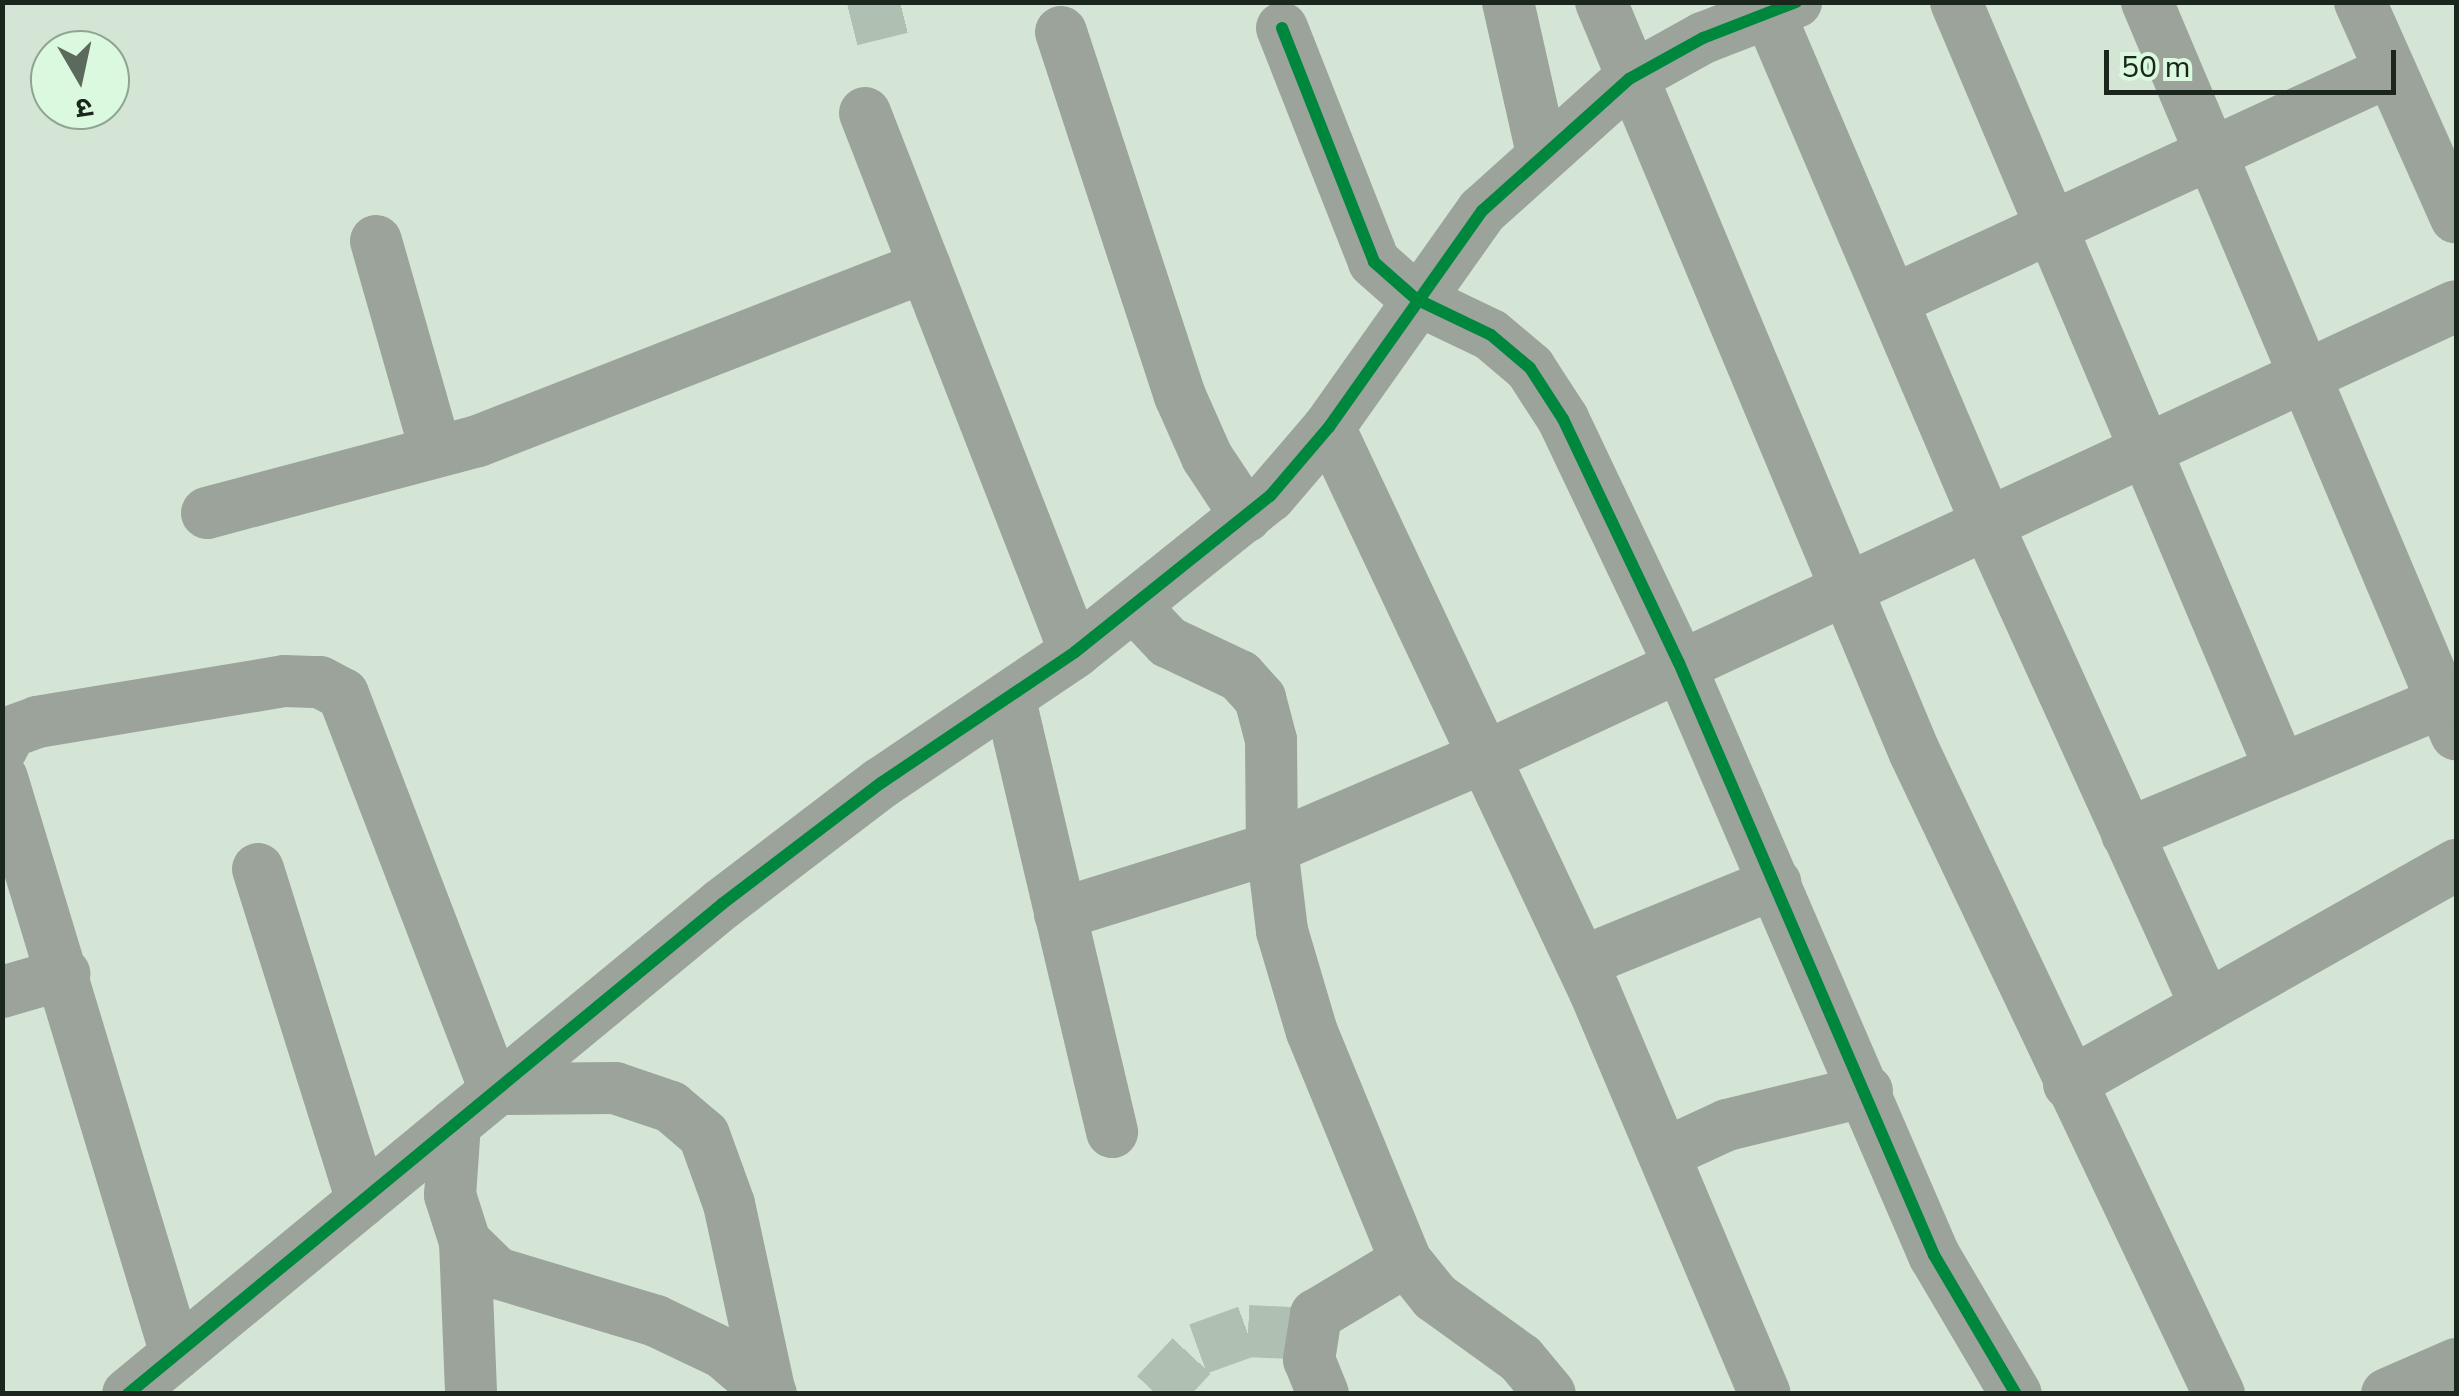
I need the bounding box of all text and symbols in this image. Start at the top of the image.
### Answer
north arrow [30,30,130,130]
scale bar [2109,30,2402,92]
text: 50 m [2121,47,2190,88]
text: उ [73,88,95,128]

